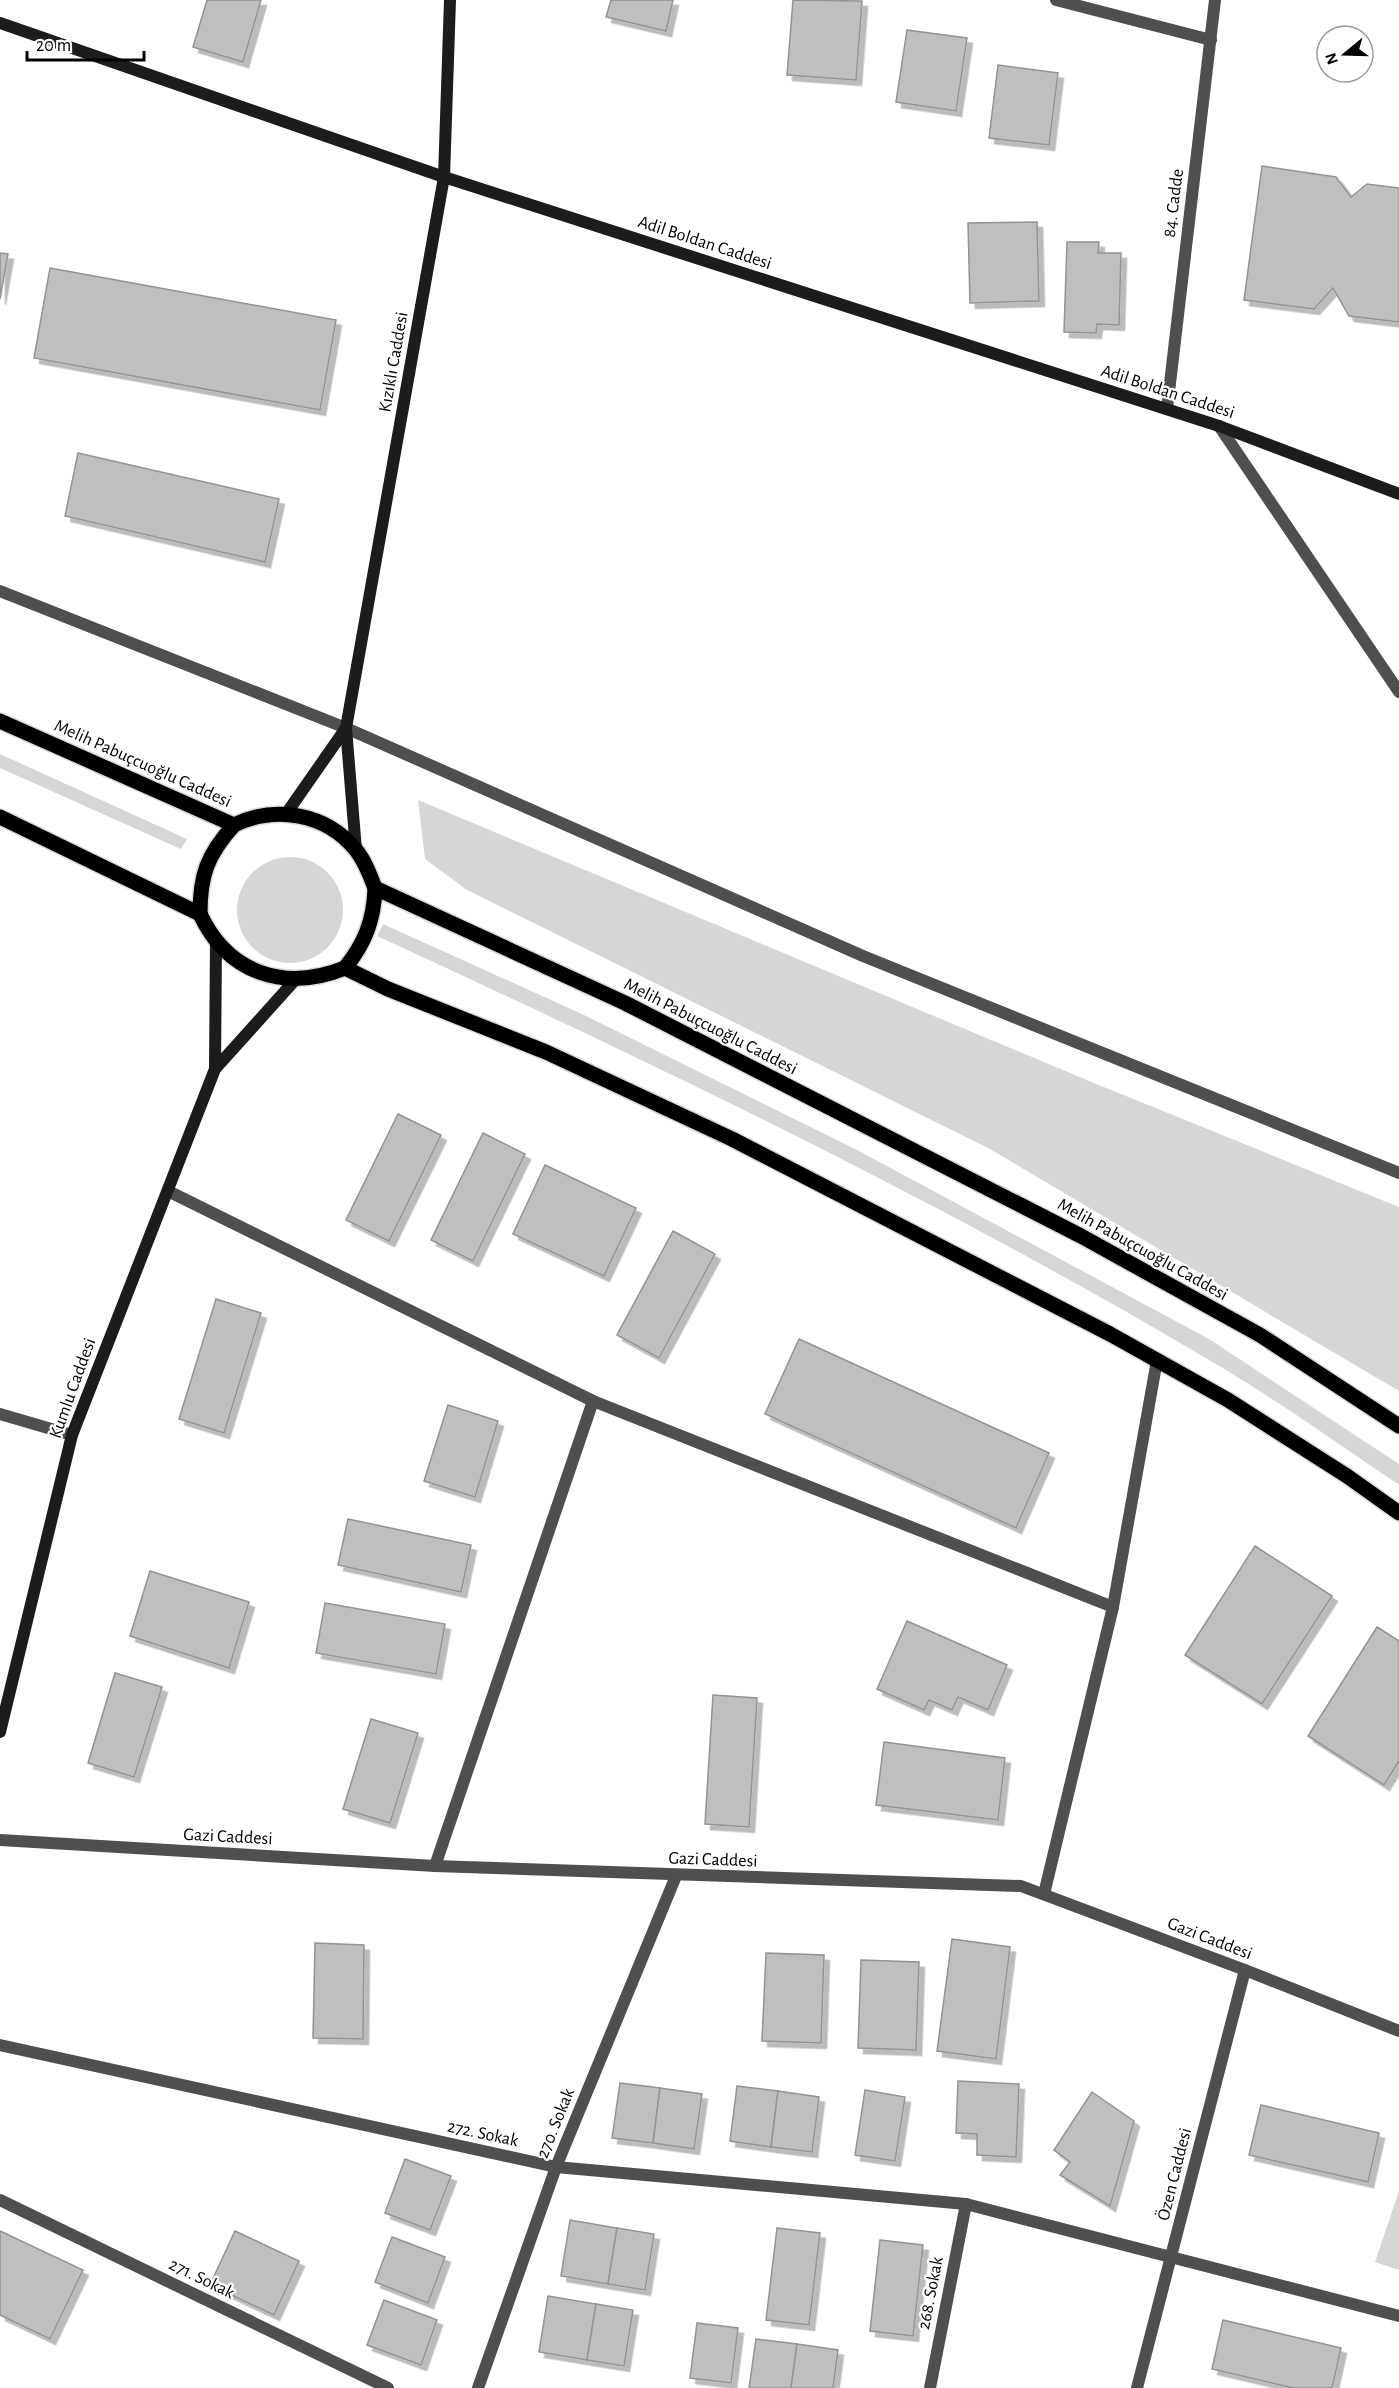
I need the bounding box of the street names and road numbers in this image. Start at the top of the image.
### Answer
street label: 84. Cadde [1161,168,1187,238]
street label: Adil Boldan Caddesi [636,213,774,273]
street label: Kızıklı Caddesi [376,311,412,414]
street label: Adil Boldan Caddesi [1099,362,1237,422]
street label: Melih Pabuçcuoğlu Caddesi [51,717,234,811]
street label: Melih Pabuçcuoğlu Caddesi [621,975,800,1078]
street label: Melih Pabuçcuoğlu Caddesi [1054,1196,1231,1304]
street label: Kumlu Caddesi [46,1336,99,1441]
street label: Gazi Caddesi [183,1826,273,1848]
street label: Gazi Caddesi [668,1849,758,1871]
street label: Gazi Caddesi [1165,1915,1255,1963]
street label: 270. Sokak [534,2085,578,2161]
street label: 272. Sokak [446,2118,521,2150]
street label: Özen Caddesi [1153,2126,1195,2222]
street label: 271. Sokak [166,2255,238,2303]
street label: 268. Sokak [915,2255,947,2331]

